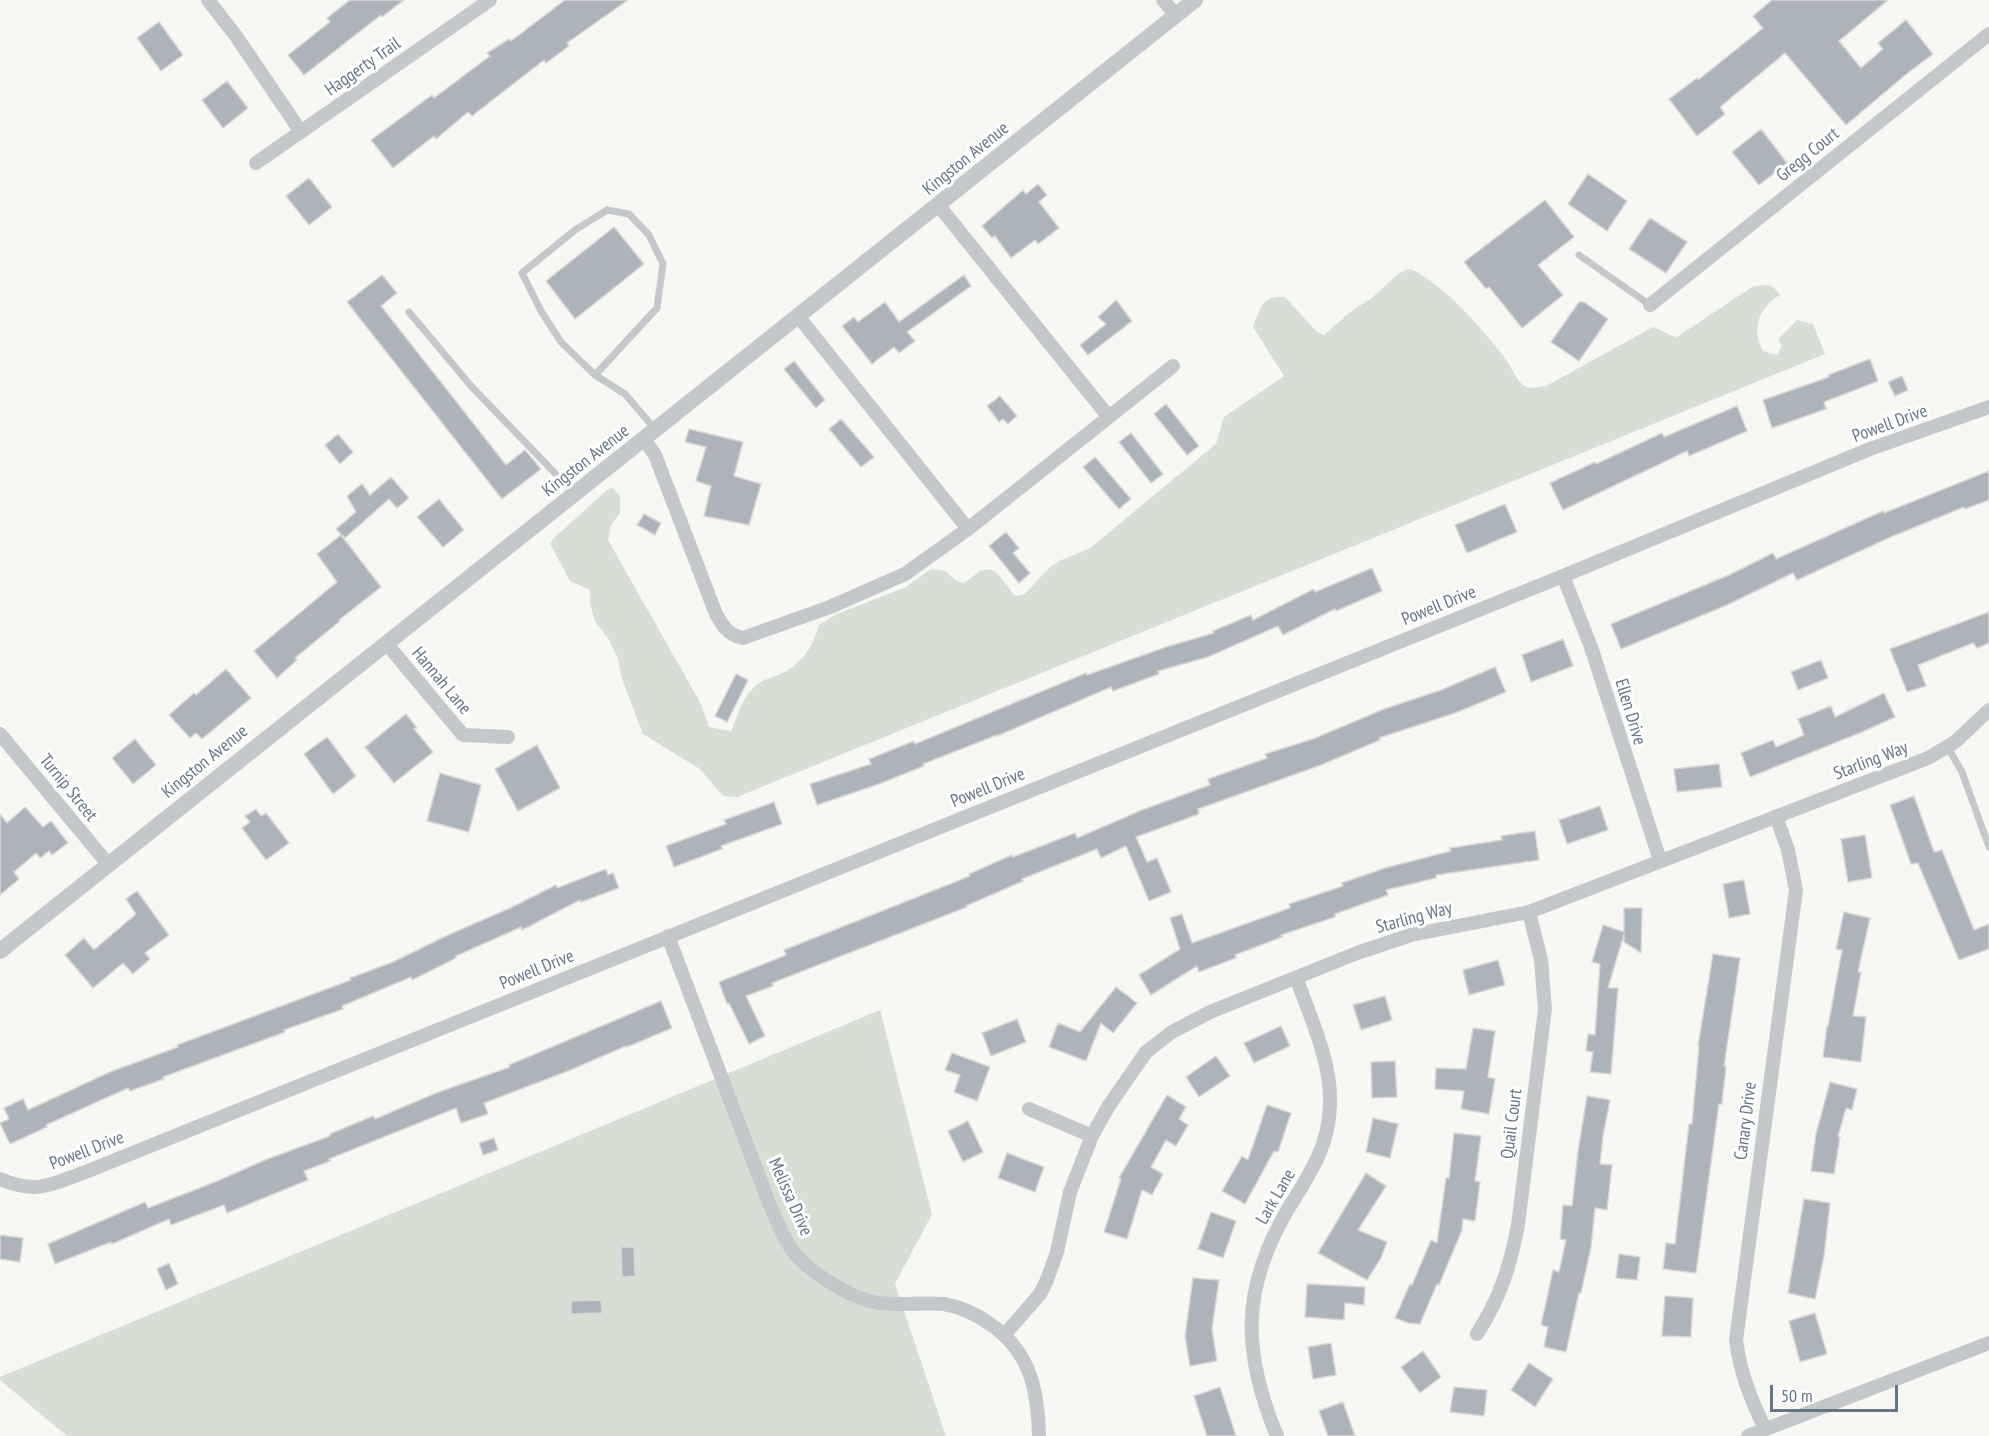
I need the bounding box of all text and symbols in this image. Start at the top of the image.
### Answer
street label: Haggerty Trail [321,33,405,101]
street label: Kingston Avenue [919,118,1013,200]
street label: Gregg Court [1772,123,1844,187]
street label: Powell Drive [1850,401,1930,447]
street label: Kingston Avenue [538,420,634,502]
street label: Powell Drive [1399,581,1479,631]
street label: Hannah Lane [407,643,475,719]
street label: Ellen Drive [1610,676,1650,748]
street label: Kingston Avenue [158,721,252,803]
street label: Starling Way [1831,737,1911,785]
street label: Turnip Street [34,750,102,826]
street label: Powell Drive [948,763,1028,813]
street label: Starling Way [1374,897,1454,939]
street label: Powell Drive [497,945,577,995]
street label: Canary Drive [1730,1081,1762,1161]
street label: Quail Court [1497,1088,1527,1160]
street label: Powell Drive [47,1127,127,1175]
street label: Melissa Drive [763,1155,817,1239]
street label: Lark Lane [1252,1166,1300,1228]
scale bar [1773,1373,1900,1411]
text: 50 m [1781,1384,1813,1407]

